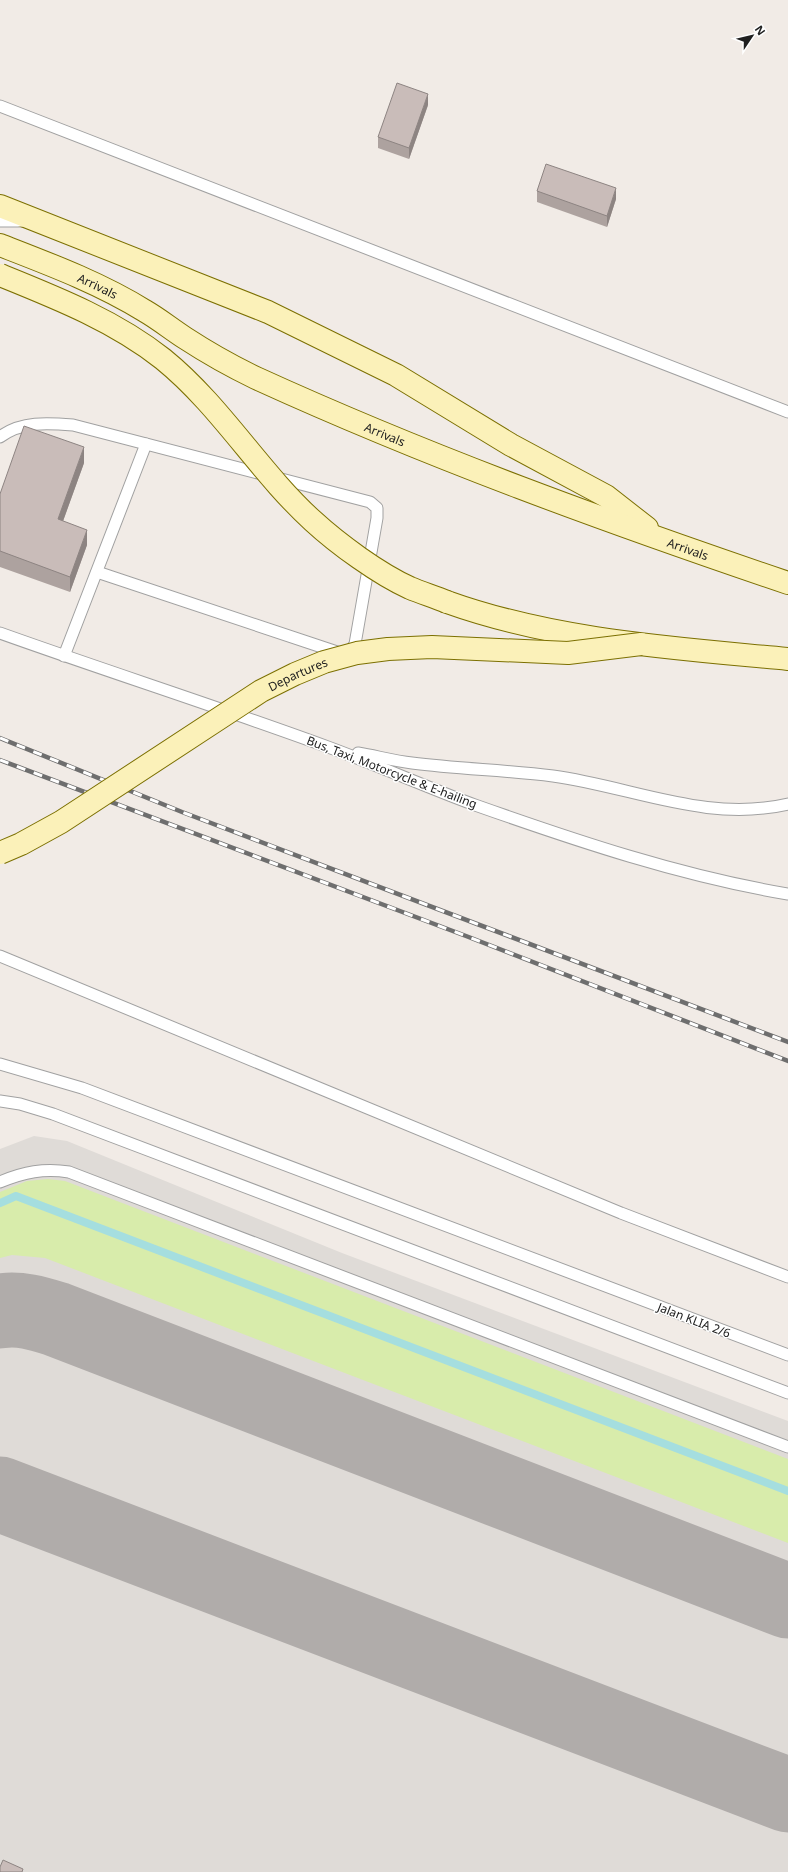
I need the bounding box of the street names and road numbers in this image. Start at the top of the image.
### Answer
street label: Arrivals [75,269,121,303]
street label: Arrivals [362,418,408,450]
street label: Arrivals [665,534,711,564]
street label: Departures [265,653,330,695]
street label: Bus, Taxi, Motorcycle & E-hailing [304,732,480,812]
street label: Jalan KLIA 2/6 [654,1298,733,1342]

